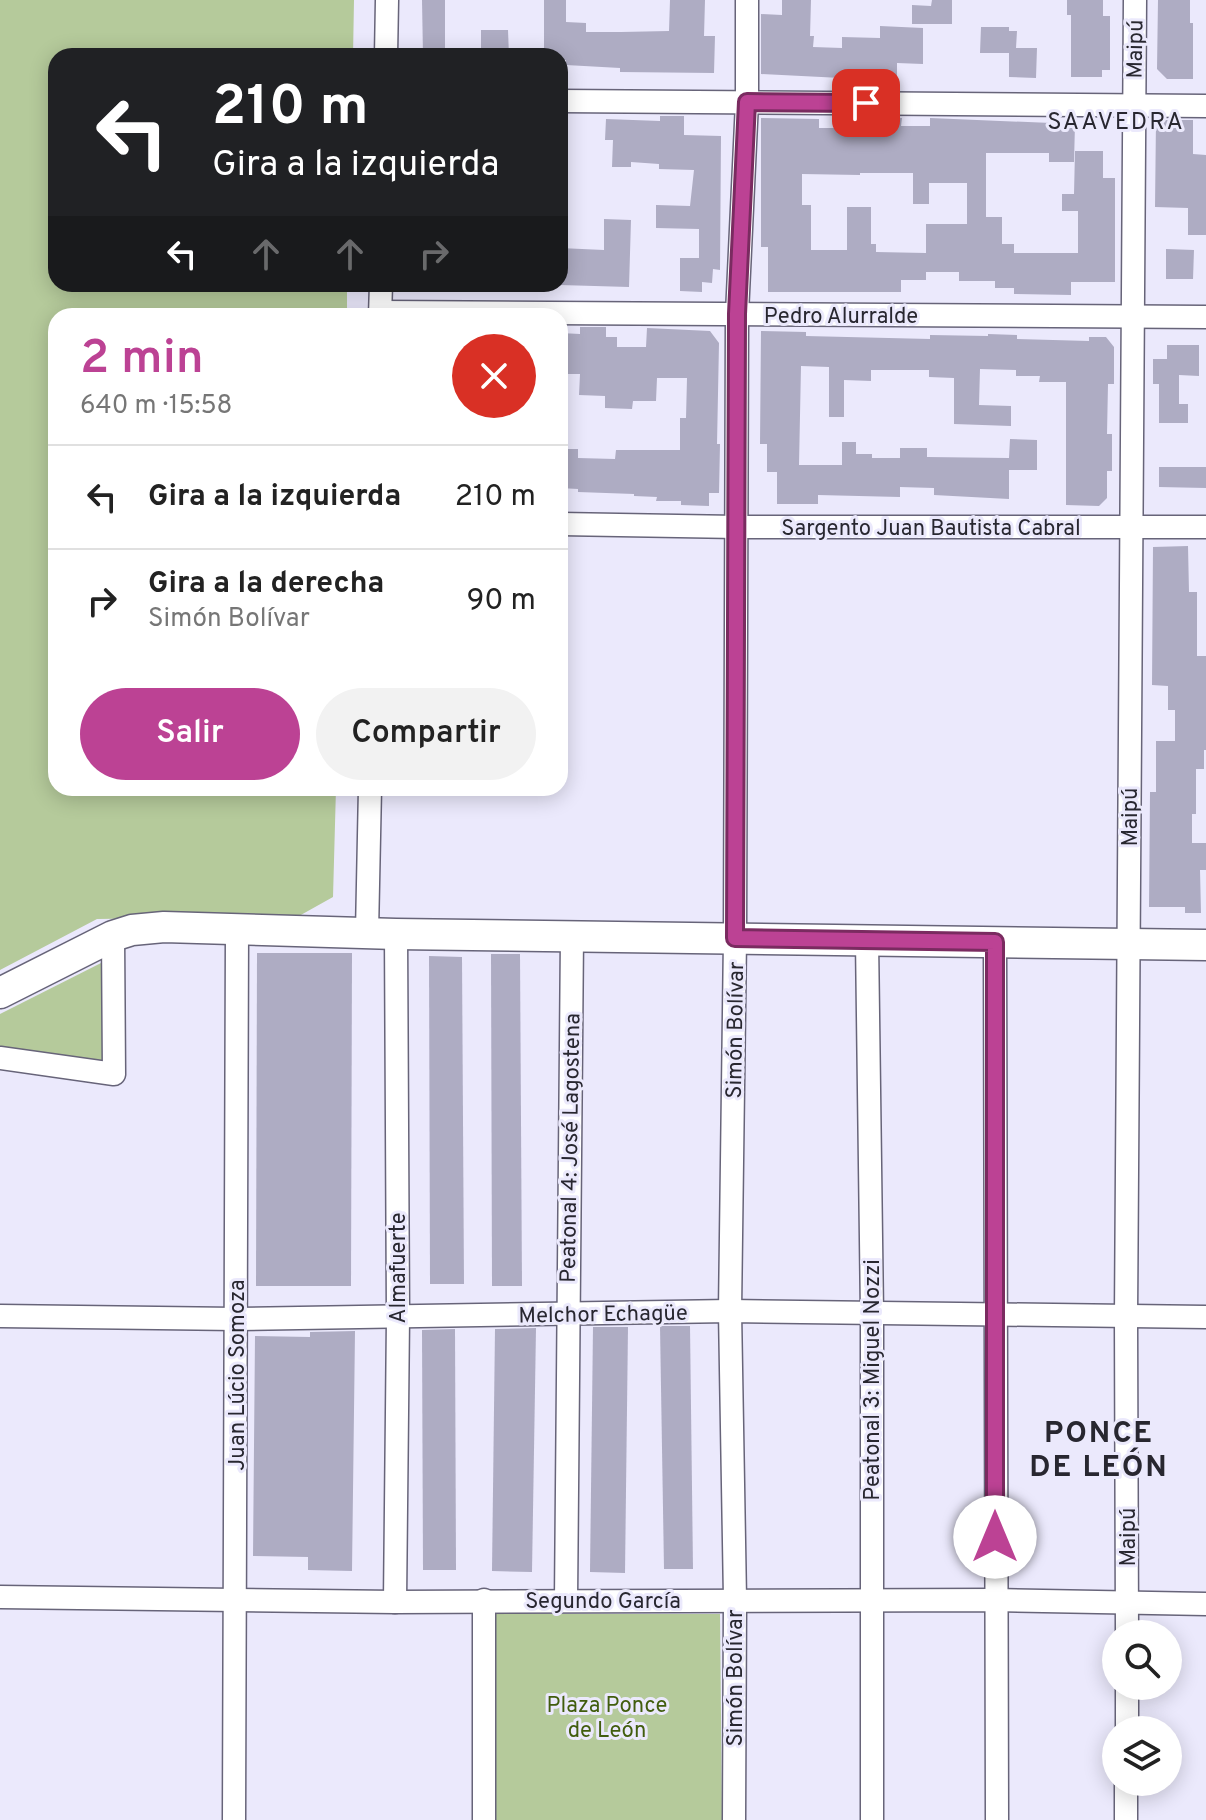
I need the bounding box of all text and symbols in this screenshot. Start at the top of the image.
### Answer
street label: Maipú [1122,19,1151,79]
pin [832,69,900,137]
text: 210 m [212,74,369,144]
icon: left [80,80,184,184]
icon: arrive [844,81,888,125]
district label: SAAVEDRA [1047,108,1185,138]
text: Gira a la izquierda [212,143,499,189]
icon: left [160,232,204,276]
icon: ahead [244,232,288,276]
icon: ahead [328,232,372,276]
icon: right [412,232,456,276]
street label: Pedro Alurralde [764,304,918,331]
text: 2 min [80,330,204,390]
button: close [452,334,536,418]
text: 640 m · 15:58 [80,390,232,423]
icon: left [80,475,124,519]
text: Gira a la izquierda [148,479,401,516]
text: 210 m [455,479,536,516]
street label: Sargento Juan Bautista Cabral [781,516,1081,543]
text: Gira a la derecha [148,566,384,603]
icon: right [80,579,124,623]
text: 90 m [467,583,536,620]
text: Simón Bolívar [148,603,310,636]
button: Salir [80,688,300,780]
button: Compartir [316,688,536,780]
street label: Maipú [1118,787,1145,847]
street label: Simón Bolívar [722,961,751,1099]
street label: Peatonal 4: José Lagostena [556,1013,587,1283]
street label: Almafuerte [386,1213,413,1324]
street label: Peatonal 3: Miguel Nozzi [860,1259,887,1501]
street label: Juan Lúcio Somoza [225,1279,252,1471]
street label: Melchor Echagüe [518,1301,688,1330]
district label: PONCE DE LEÓN [1029,1416,1169,1487]
position arrow [953,1495,1037,1579]
street label: Maipú [1116,1507,1143,1567]
street label: Segundo García [525,1589,681,1616]
street label: Simón Bolívar [723,1609,750,1747]
map controls [1102,1620,1182,1796]
button: search [1102,1620,1182,1700]
park label: Plaza Ponce de León [547,1693,667,1745]
button: layers [1102,1716,1182,1796]

